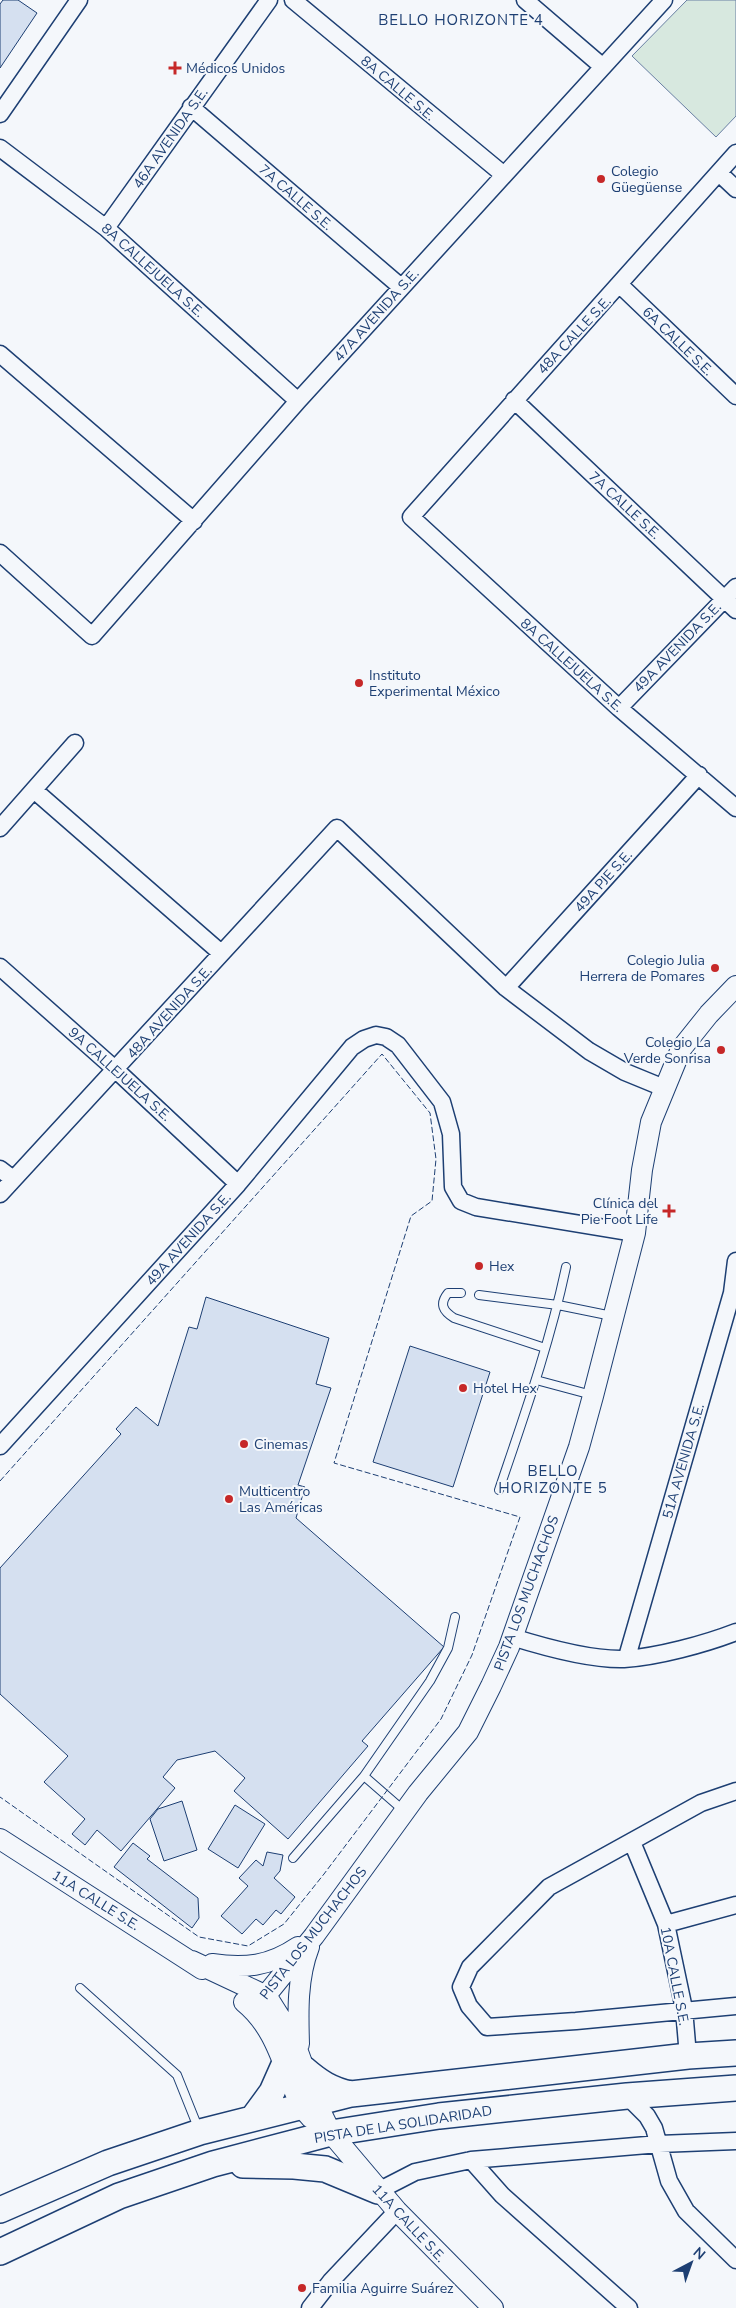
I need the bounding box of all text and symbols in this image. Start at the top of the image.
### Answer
district label: BELLO HORIZONTE 4 [378,10,544,30]
street label: 8A CALLE S.E. [356,52,439,125]
place label: Médicos Unidos [186,59,286,78]
marker: Médicos Unidos [168,61,182,75]
street label: 46A AVENIDA S.E. [129,84,212,192]
street label: 7A CALLE S.E. [255,160,337,235]
place label: Colegio Güegüense [611,162,682,197]
marker: Colegio Güegüense [595,173,607,185]
street label: 8A CALLEJUELA S.E. [97,219,208,322]
street label: 47A AVENIDA S.E. [330,265,423,366]
street label: 48A CALLE S.E. [533,292,615,378]
street label: 6A CALLE S.E. [638,303,717,380]
street label: 7A CALLE S.E. [585,467,665,544]
street label: 49A AVENIDA S.E. [629,598,726,697]
street label: 8A CALLEJUELA S.E. [516,614,627,717]
place label: Instituto Experimental México [369,666,500,701]
marker: Instituto Experimental México [353,677,365,689]
street label: 49A PJE S.E. [570,846,637,917]
place label: Colegio Julia Herrera de Pomares [580,951,705,986]
street label: 48A AVENIDA S.E. [123,962,216,1063]
marker: Colegio Julia Herrera de Pomares [709,962,721,974]
street label: 9A CALLEJUELA S.E. [64,1023,175,1126]
place label: Colegio La Verde Sonrisa [623,1033,711,1068]
marker: Colegio La Verde Sonrisa [715,1044,727,1056]
street label: 49A AVENIDA S.E. [142,1189,235,1290]
place label: Clínica del Pie Foot Life [581,1194,659,1229]
marker: Clínica del Pie Foot Life [662,1204,676,1218]
place label: Hex [489,1257,515,1276]
marker: Hex [473,1260,485,1272]
place label: Hotel Hex [473,1379,537,1398]
marker: Hotel Hex [457,1382,469,1394]
street label: 51A AVENIDA S.E. [658,1401,709,1521]
place label: Cinemas [254,1435,308,1454]
marker: Cinemas [238,1438,250,1450]
district label: BELLO HORIZONTE 5 [498,1461,608,1498]
place label: Multicentro Las Américas [239,1482,323,1517]
marker: Multicentro Las Américas [223,1493,235,1505]
street label: PISTA LOS MUCHACHOS [490,1513,564,1673]
street label: PISTA LOS MUCHACHOS [256,1863,372,2004]
street label: 11A CALLE S.E. [48,1866,143,1935]
street label: 10A CALLE S.E. [656,1925,693,2027]
street label: PISTA DE LA SOLIDARIDAD [313,2101,493,2148]
street label: 11A CALLE S.E. [368,2180,450,2266]
north arrow [666,2238,716,2288]
text: N [689,2243,709,2264]
place label: Familia Aguirre Suárez [312,2279,454,2298]
marker: Familia Aguirre Suárez [296,2282,308,2294]

